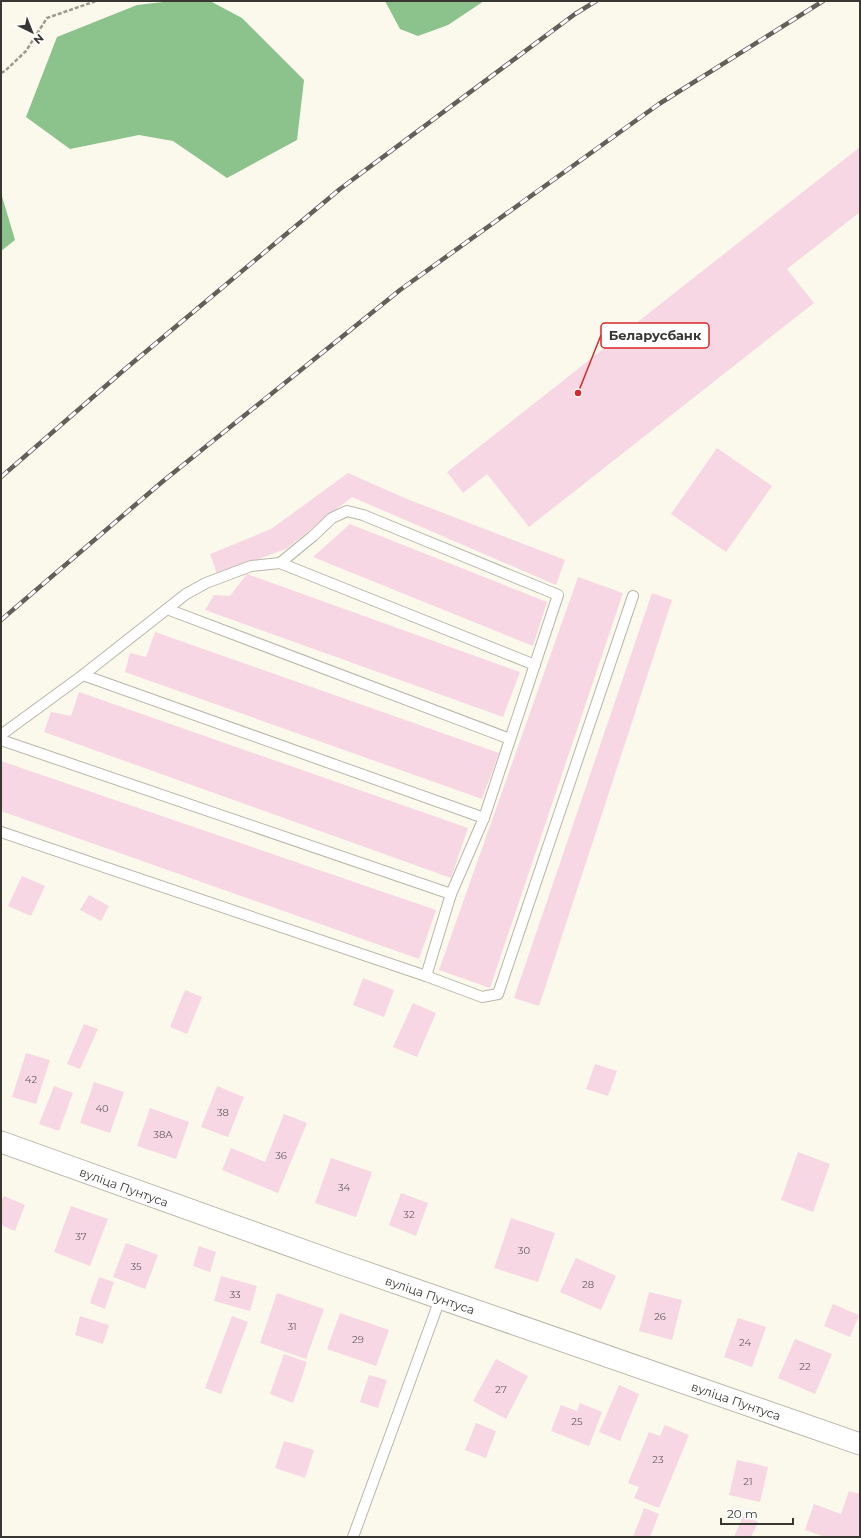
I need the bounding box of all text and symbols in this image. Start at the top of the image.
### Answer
north arrow [12,12,52,52]
text: N [31,31,47,47]
callout: Беларусбанк [601,323,709,348]
text: Беларусбанк [609,327,702,343]
house number: 42 [25,1073,37,1086]
house number: 40 [95,1102,109,1115]
house number: 38 [217,1106,229,1119]
house number: 38А [153,1128,173,1141]
house number: 36 [275,1149,287,1162]
street label: вуліца Пунтуса [77,1164,171,1210]
house number: 34 [338,1181,351,1194]
house number: 32 [403,1208,415,1221]
house number: 37 [75,1230,87,1243]
house number: 30 [518,1244,531,1257]
house number: 35 [130,1260,142,1273]
street label: вуліца Пунтуса [383,1273,477,1317]
house number: 28 [582,1278,594,1291]
house number: 33 [229,1288,241,1301]
house number: 26 [654,1310,666,1323]
house number: 31 [287,1320,297,1333]
house number: 29 [352,1333,364,1346]
house number: 24 [739,1336,751,1349]
house number: 22 [799,1360,811,1373]
street label: вуліца Пунтуса [689,1379,783,1423]
house number: 27 [495,1383,507,1396]
house number: 25 [571,1415,583,1428]
house number: 23 [652,1453,664,1466]
house number: 21 [743,1475,753,1488]
scale bar [721,1500,793,1526]
text: 20 m [727,1506,758,1521]

